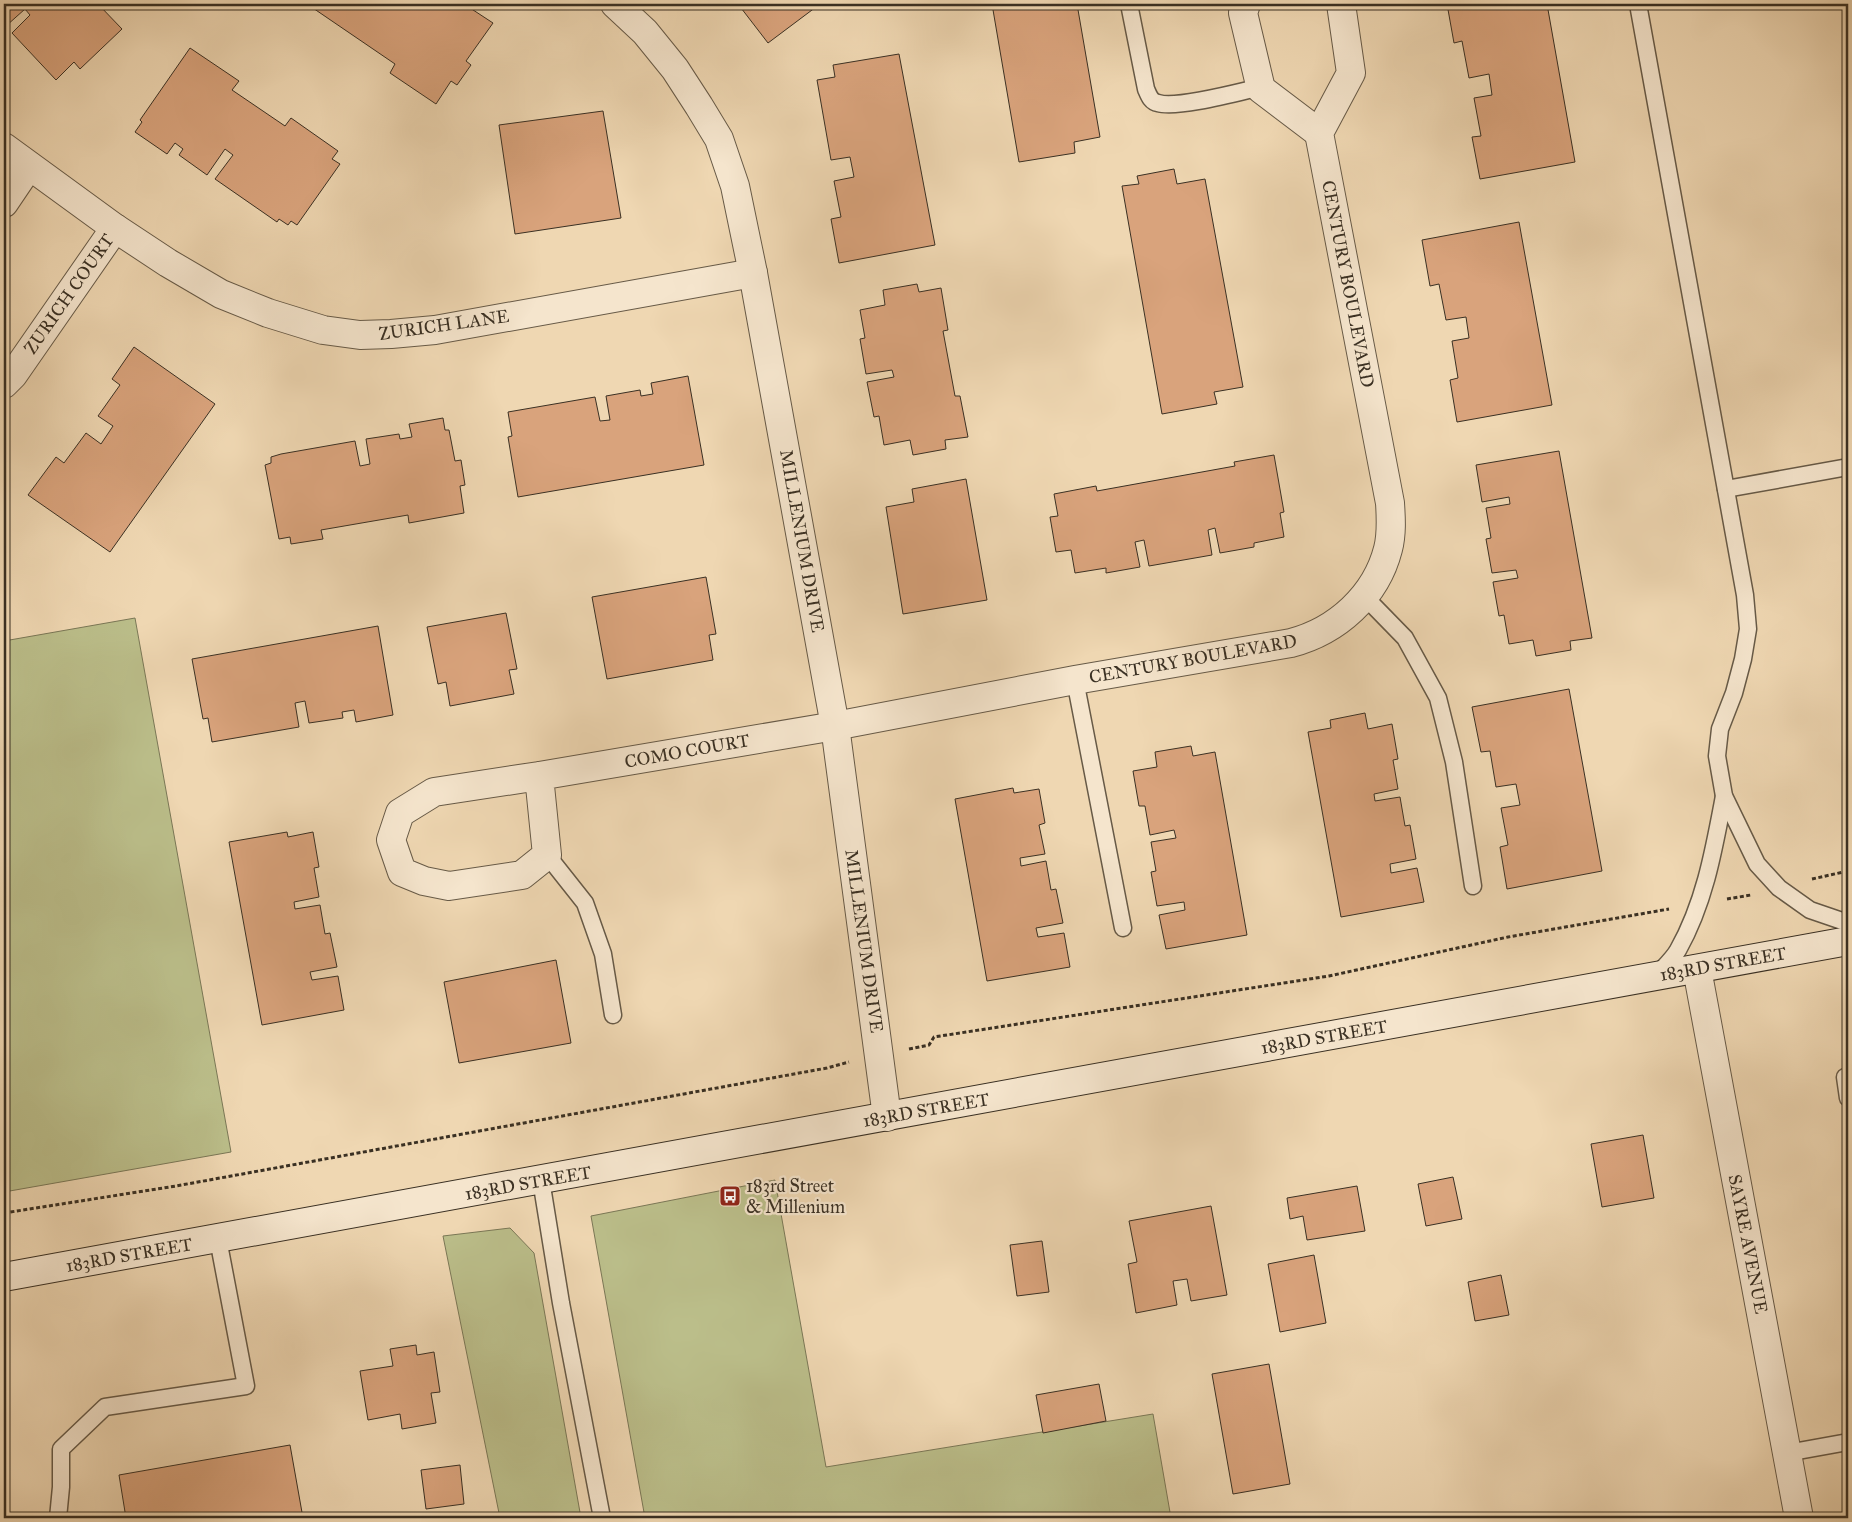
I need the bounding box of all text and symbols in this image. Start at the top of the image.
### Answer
street label: CENTURY BOULEVARD [1317,179,1379,389]
street label: ZURICH COURT [19,230,119,358]
street label: ZURICH LANE [377,305,511,345]
street label: MILLENIUM DRIVE [775,448,829,634]
street label: CENTURY BOULEVARD [1087,630,1299,688]
street label: COMO COURT [623,729,751,773]
street label: MILLENIUM DRIVE [840,848,888,1034]
street label: 183RD STREET [1658,942,1788,986]
street label: 183RD STREET [1259,1015,1389,1059]
street label: 183RD STREET [861,1088,991,1132]
street label: 183RD STREET [463,1161,593,1205]
street label: SAYRE AVENUE [1724,1172,1772,1316]
place label: 183rd Street & Millenium [746,1175,845,1218]
bus stop icon: 183rd Street & Millenium [718,1184,742,1208]
street label: 183RD STREET [64,1233,194,1277]

